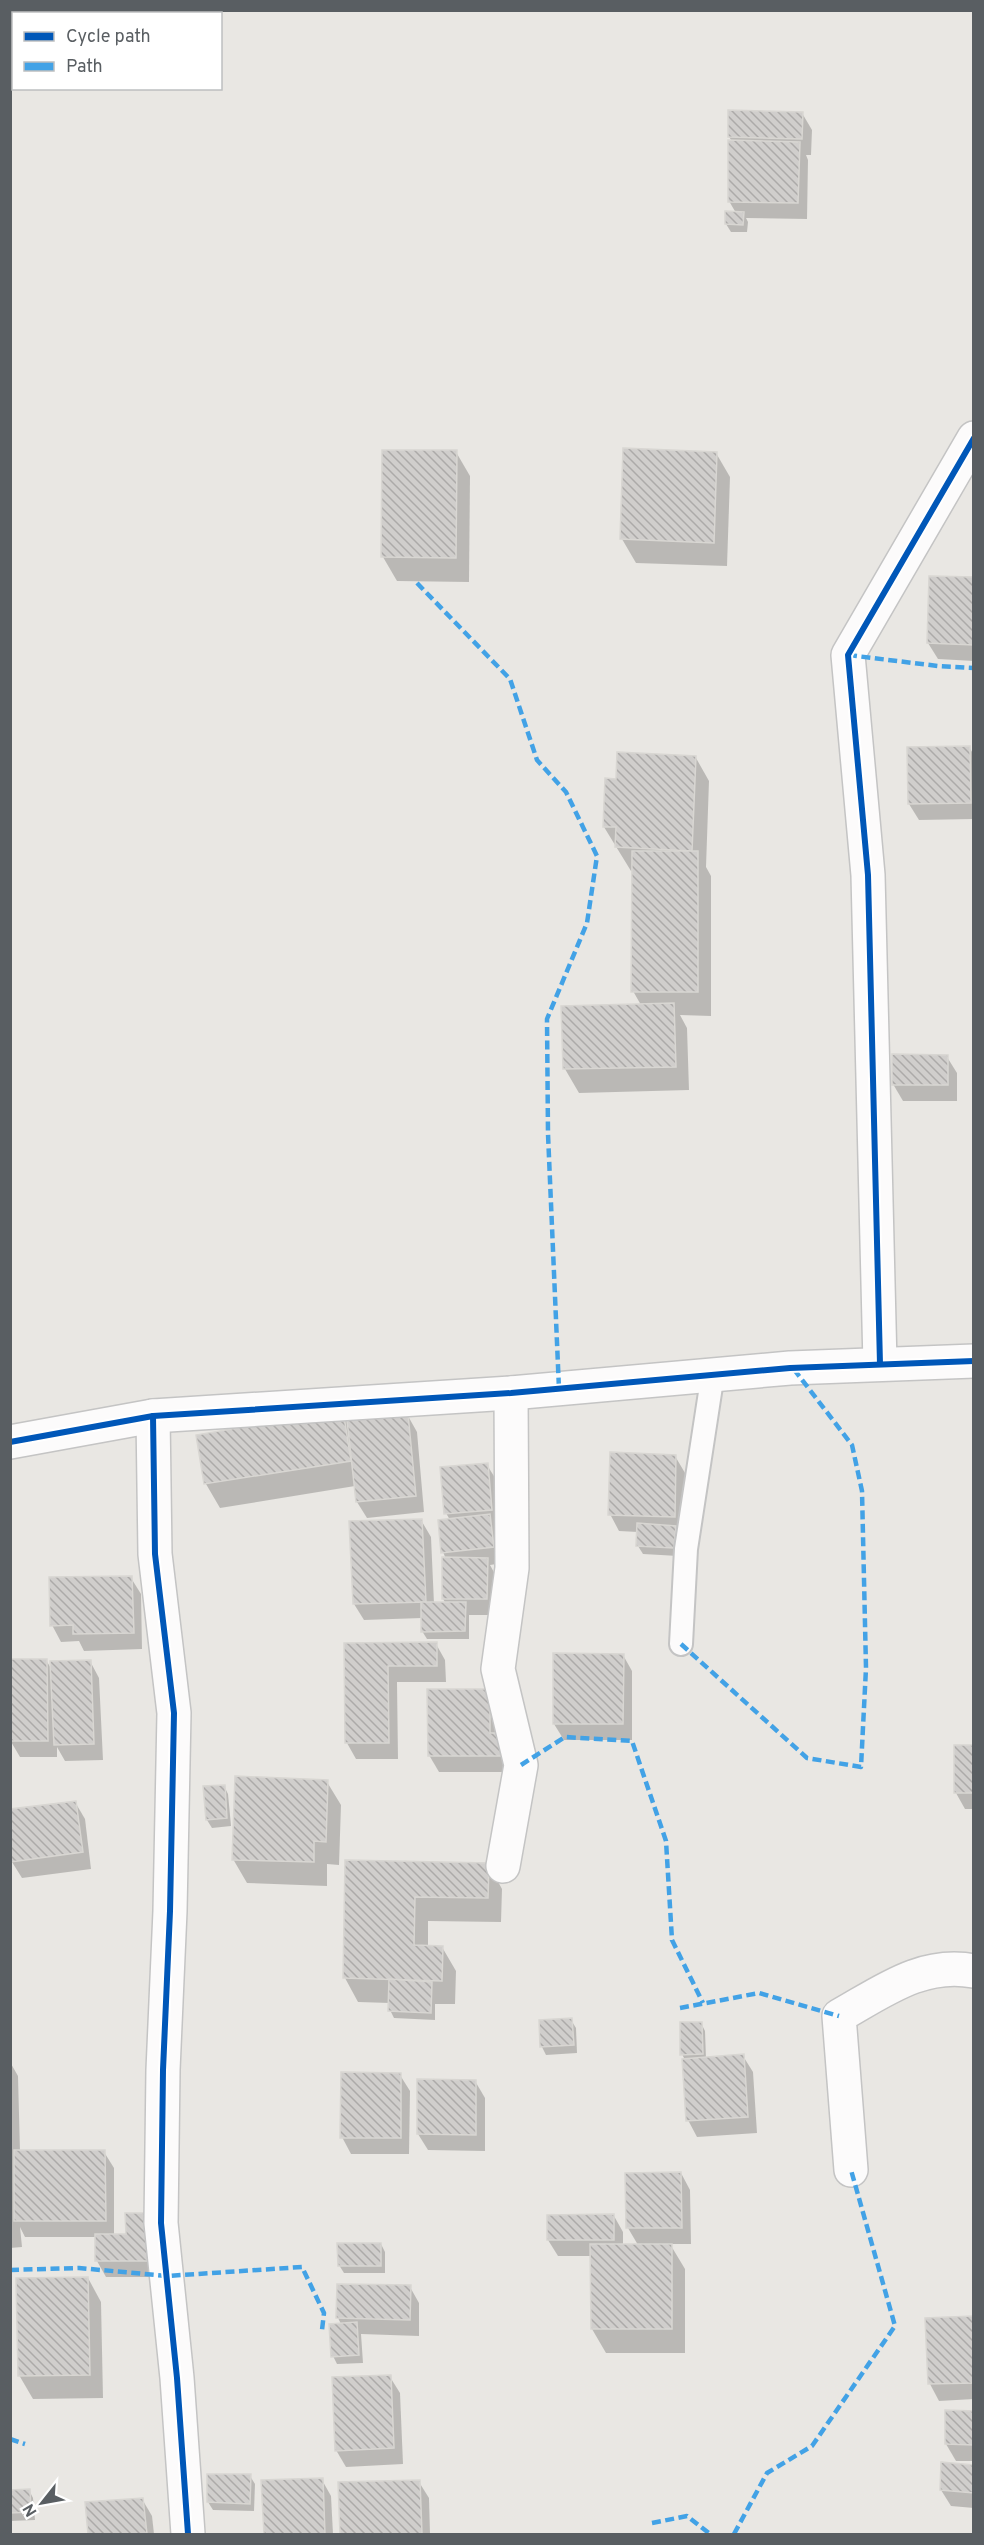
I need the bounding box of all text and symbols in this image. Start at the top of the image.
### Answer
legend [12,12,222,90]
text: Cycle path [66,26,151,49]
text: Path [66,56,103,79]
north arrow [12,2473,72,2533]
text: N [19,2500,42,2520]

